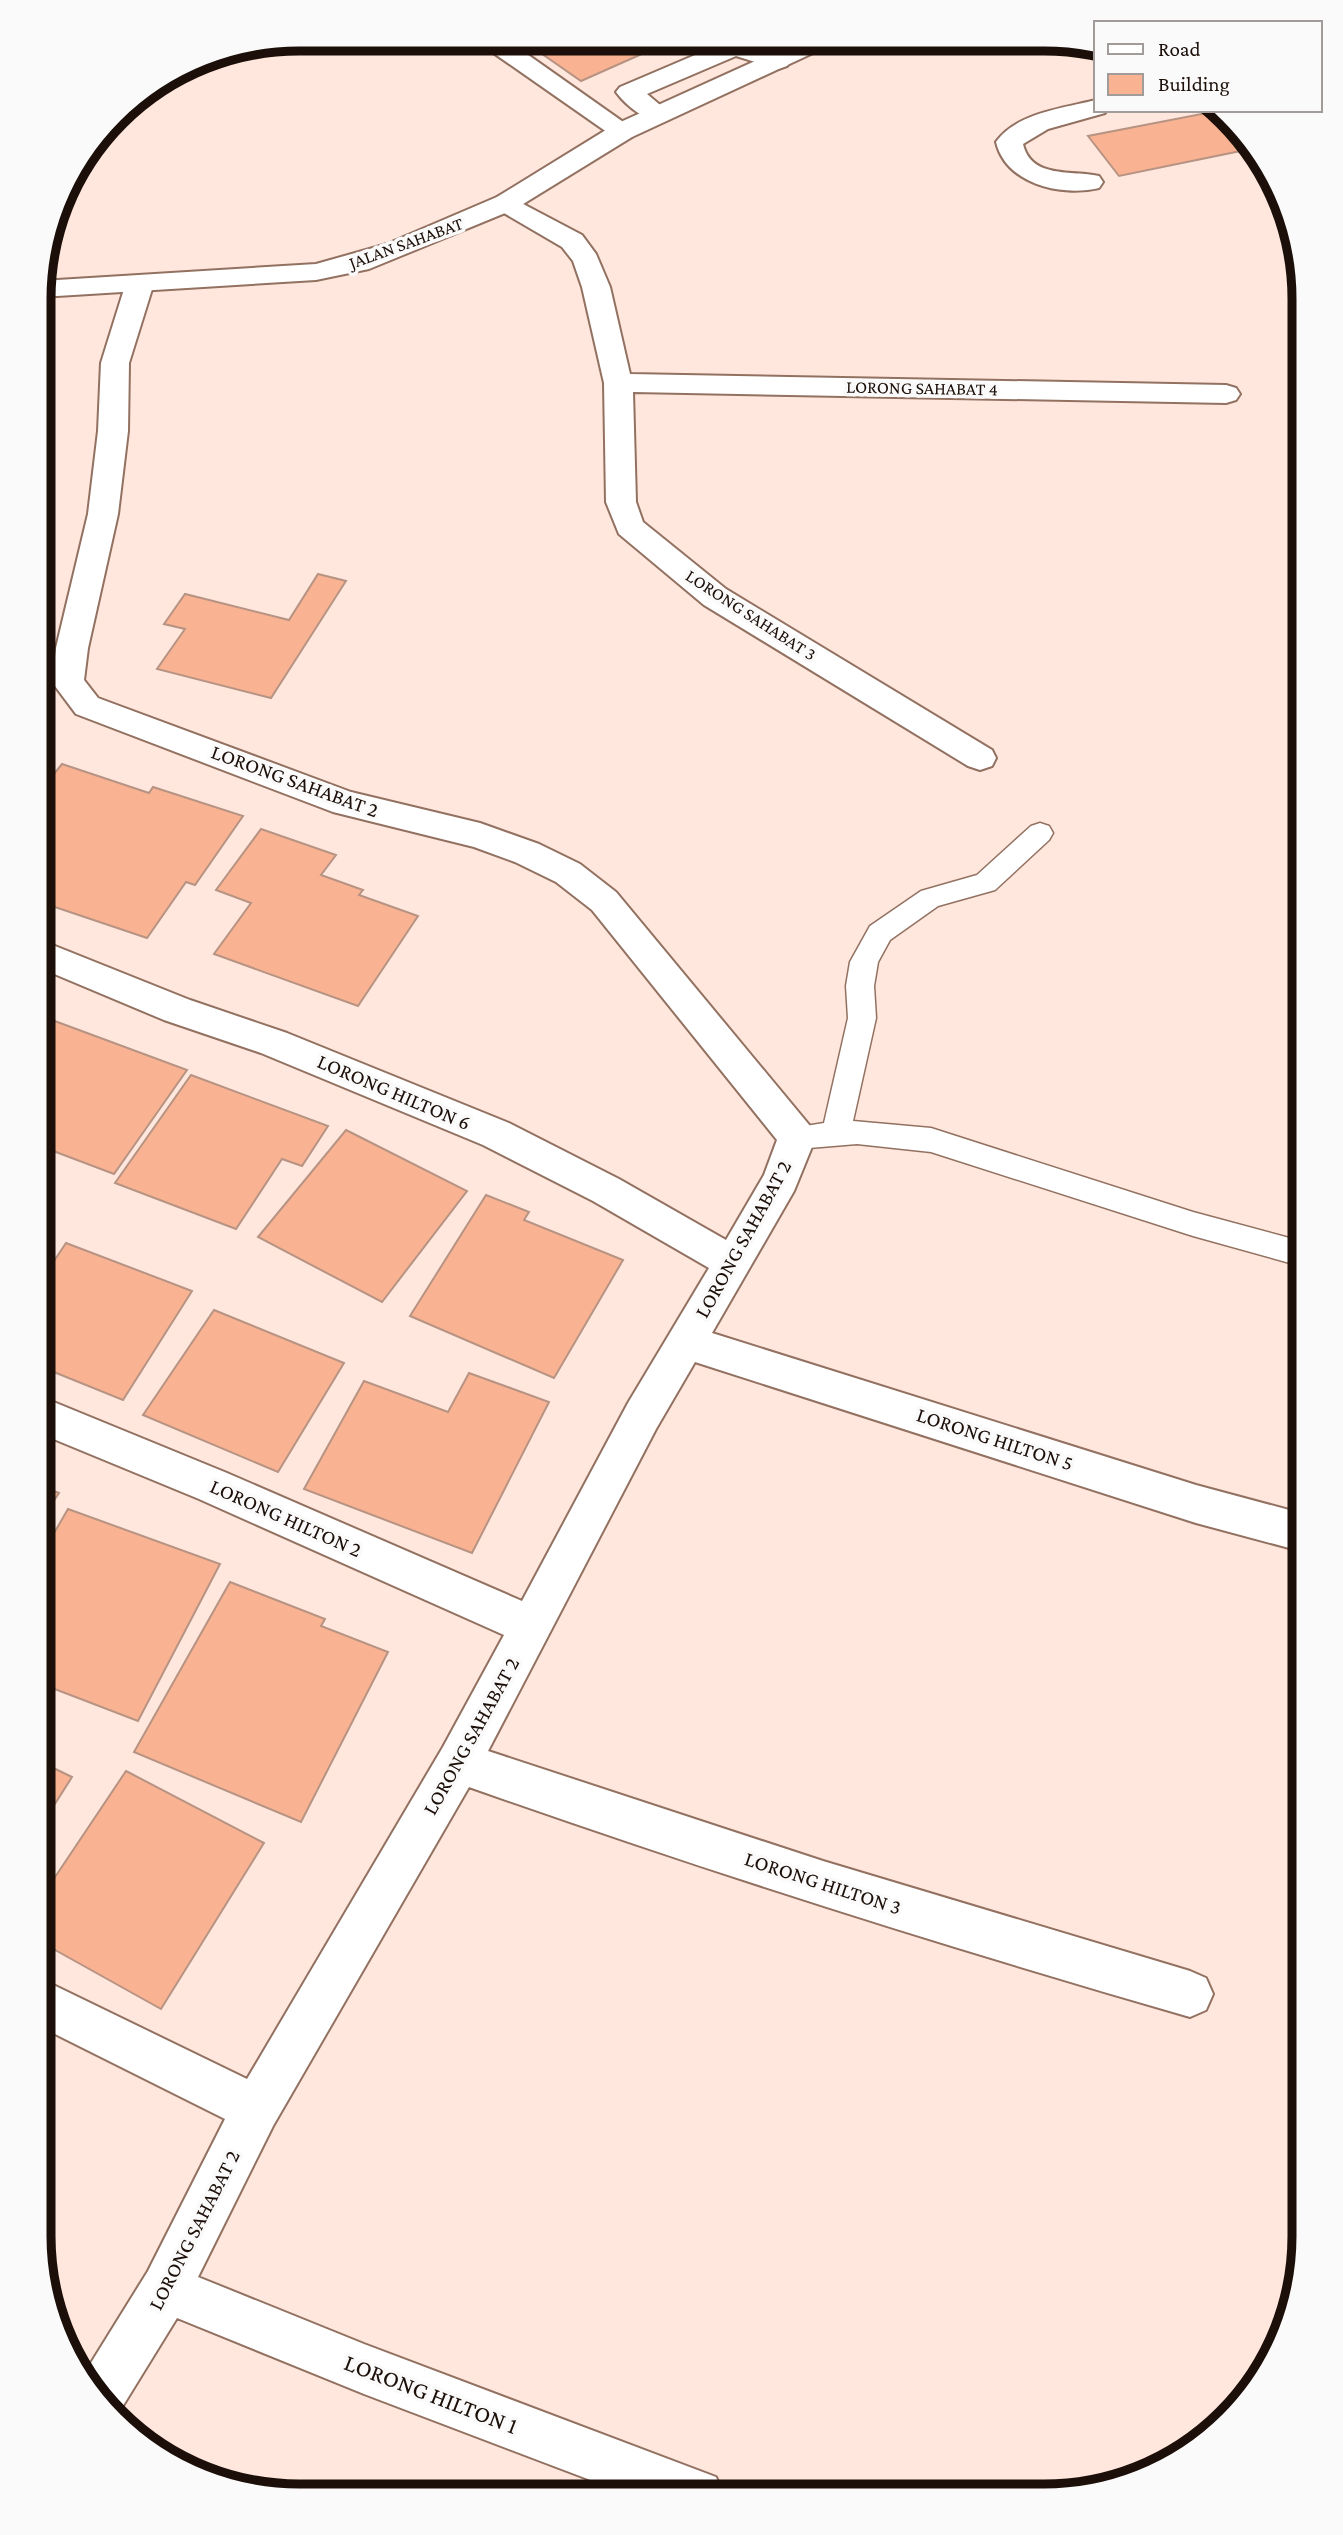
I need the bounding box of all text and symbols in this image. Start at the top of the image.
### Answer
legend [1094,21,1322,112]
text: Road [1158,37,1201,61]
text: Building [1158,72,1230,96]
street label: JALAN SAHABAT [344,213,466,274]
street label: LORONG SAHABAT 4 [846,377,998,399]
street label: LORONG SAHABAT 3 [682,565,820,665]
street label: LORONG SAHABAT 2 [208,740,382,822]
street label: LORONG HILTON 6 [314,1049,474,1135]
street label: LORONG SAHABAT 2 [690,1156,796,1322]
street label: LORONG HILTON 5 [914,1402,1076,1476]
street label: LORONG HILTON 2 [207,1474,365,1562]
street label: LORONG SAHABAT 2 [418,1653,524,1819]
street label: LORONG HILTON 3 [742,1846,904,1920]
street label: LORONG SAHABAT 2 [143,2146,245,2314]
street label: LORONG HILTON 1 [341,2348,522,2439]

